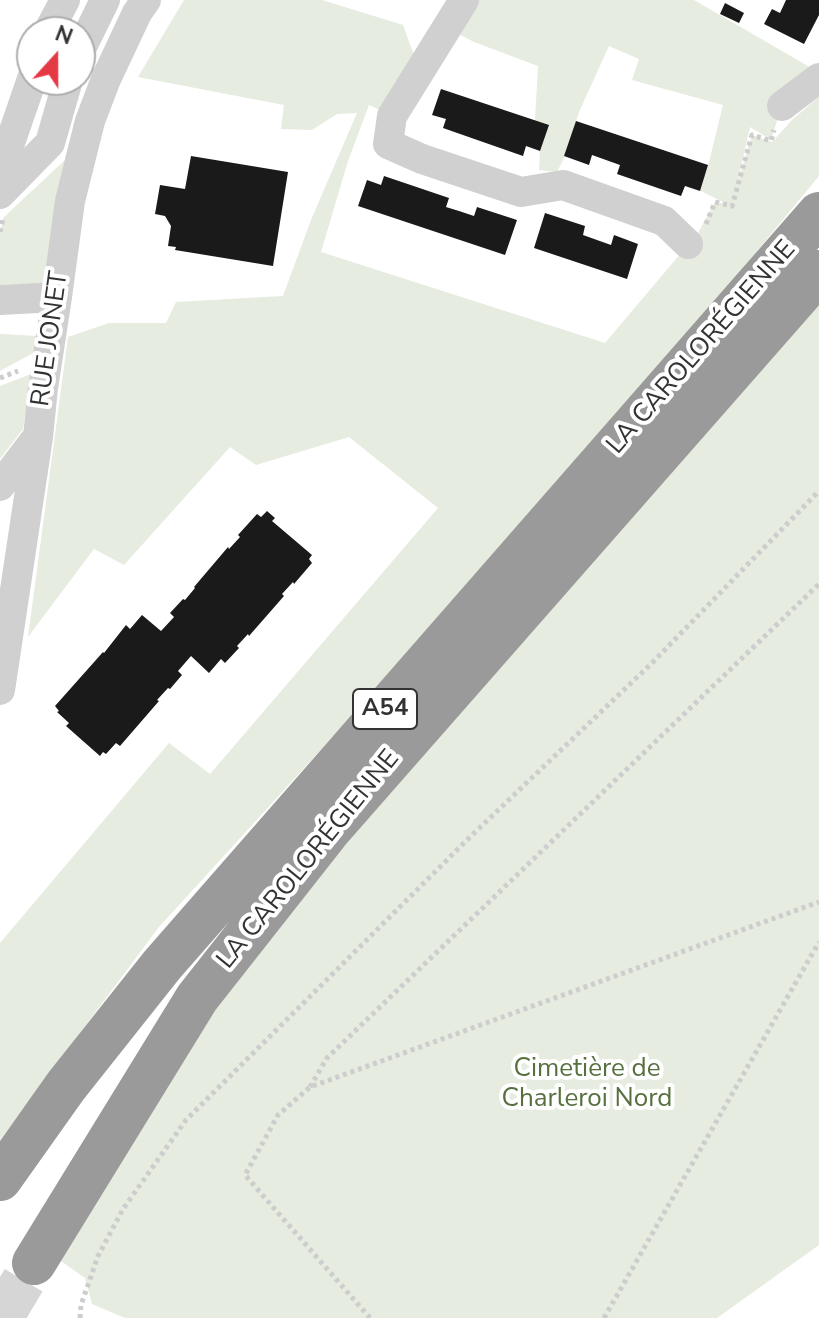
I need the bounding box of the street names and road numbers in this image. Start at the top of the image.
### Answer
street label: LA CAROLORÉGIENNE [601,235,803,461]
street label: RUE JONET [26,269,76,409]
road number: A54 [353,689,417,729]
street label: LA CAROLORÉGIENNE [211,744,407,976]

